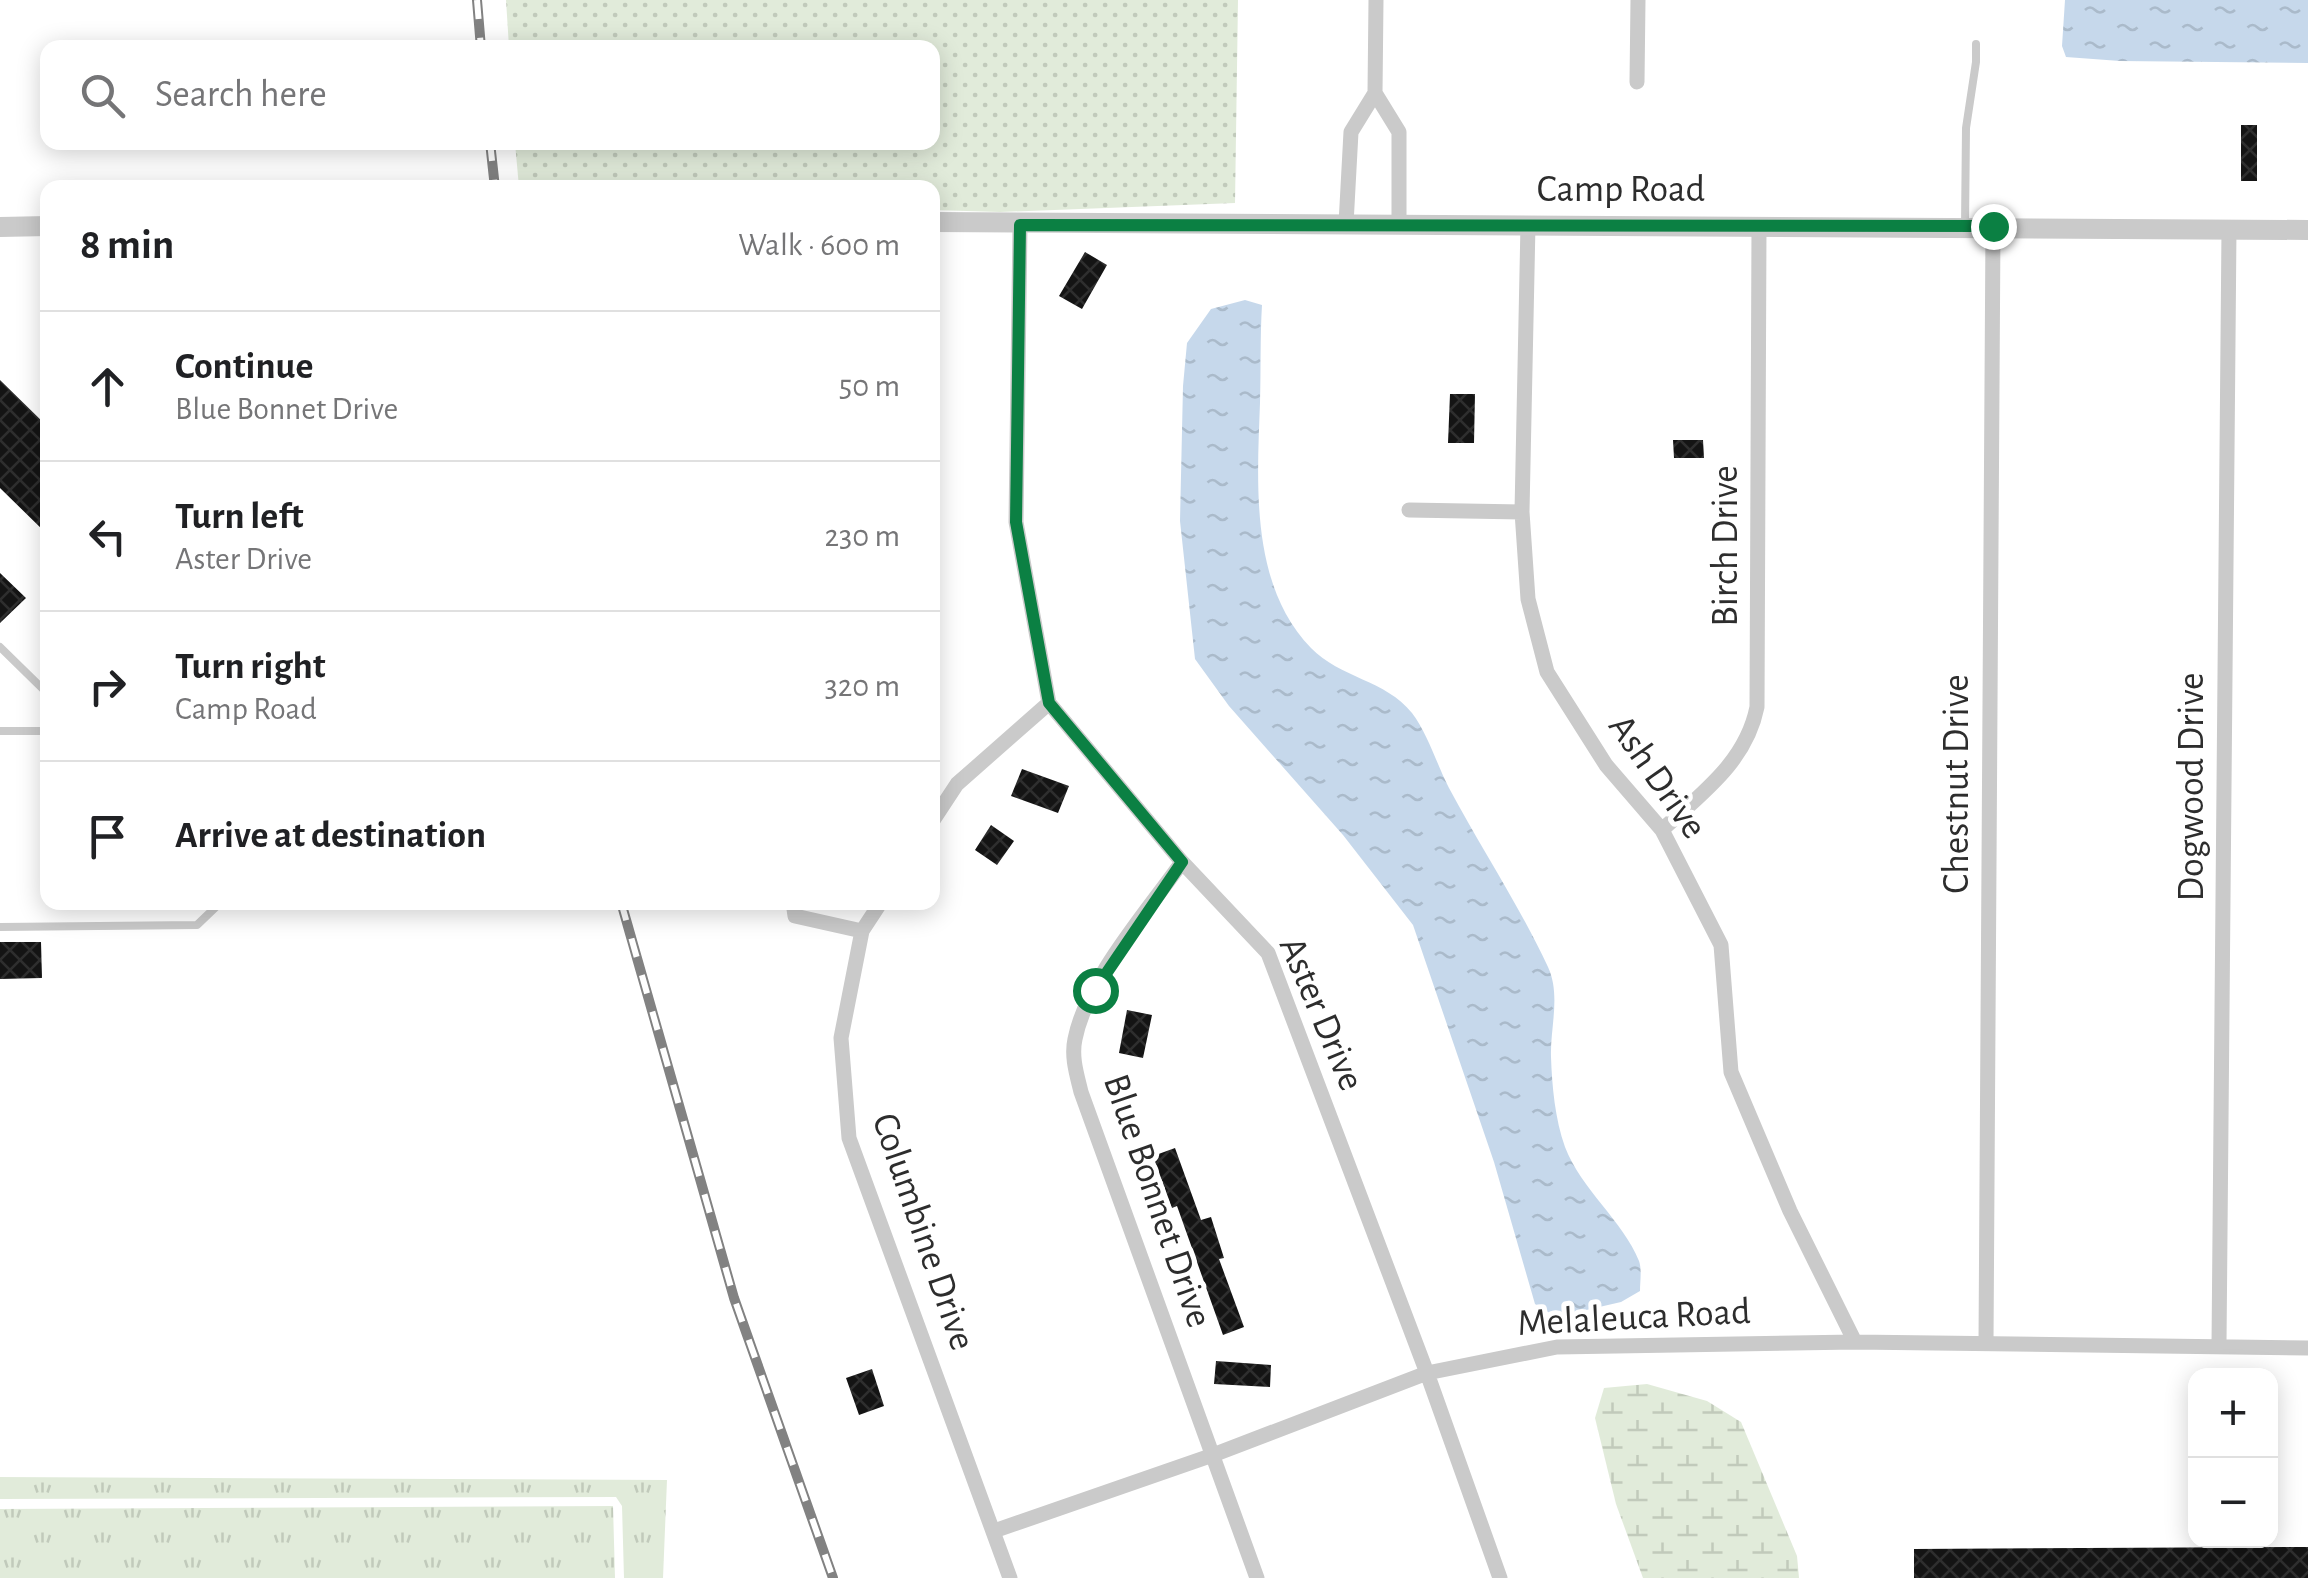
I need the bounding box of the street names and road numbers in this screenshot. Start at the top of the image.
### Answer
street label: Camp Road [1537,171,1705,209]
street label: Birch Drive [1707,465,1745,627]
street label: Dogwood Drive [2173,672,2211,902]
street label: Chestnut Drive [1938,674,1976,894]
street label: Ash Drive [1601,708,1713,846]
street label: Aster Drive [1272,932,1370,1096]
street label: Blue Bonnet Drive [1096,1070,1218,1332]
street label: Columbine Drive [865,1109,981,1355]
street label: Melaleuca Road [1516,1293,1752,1343]

